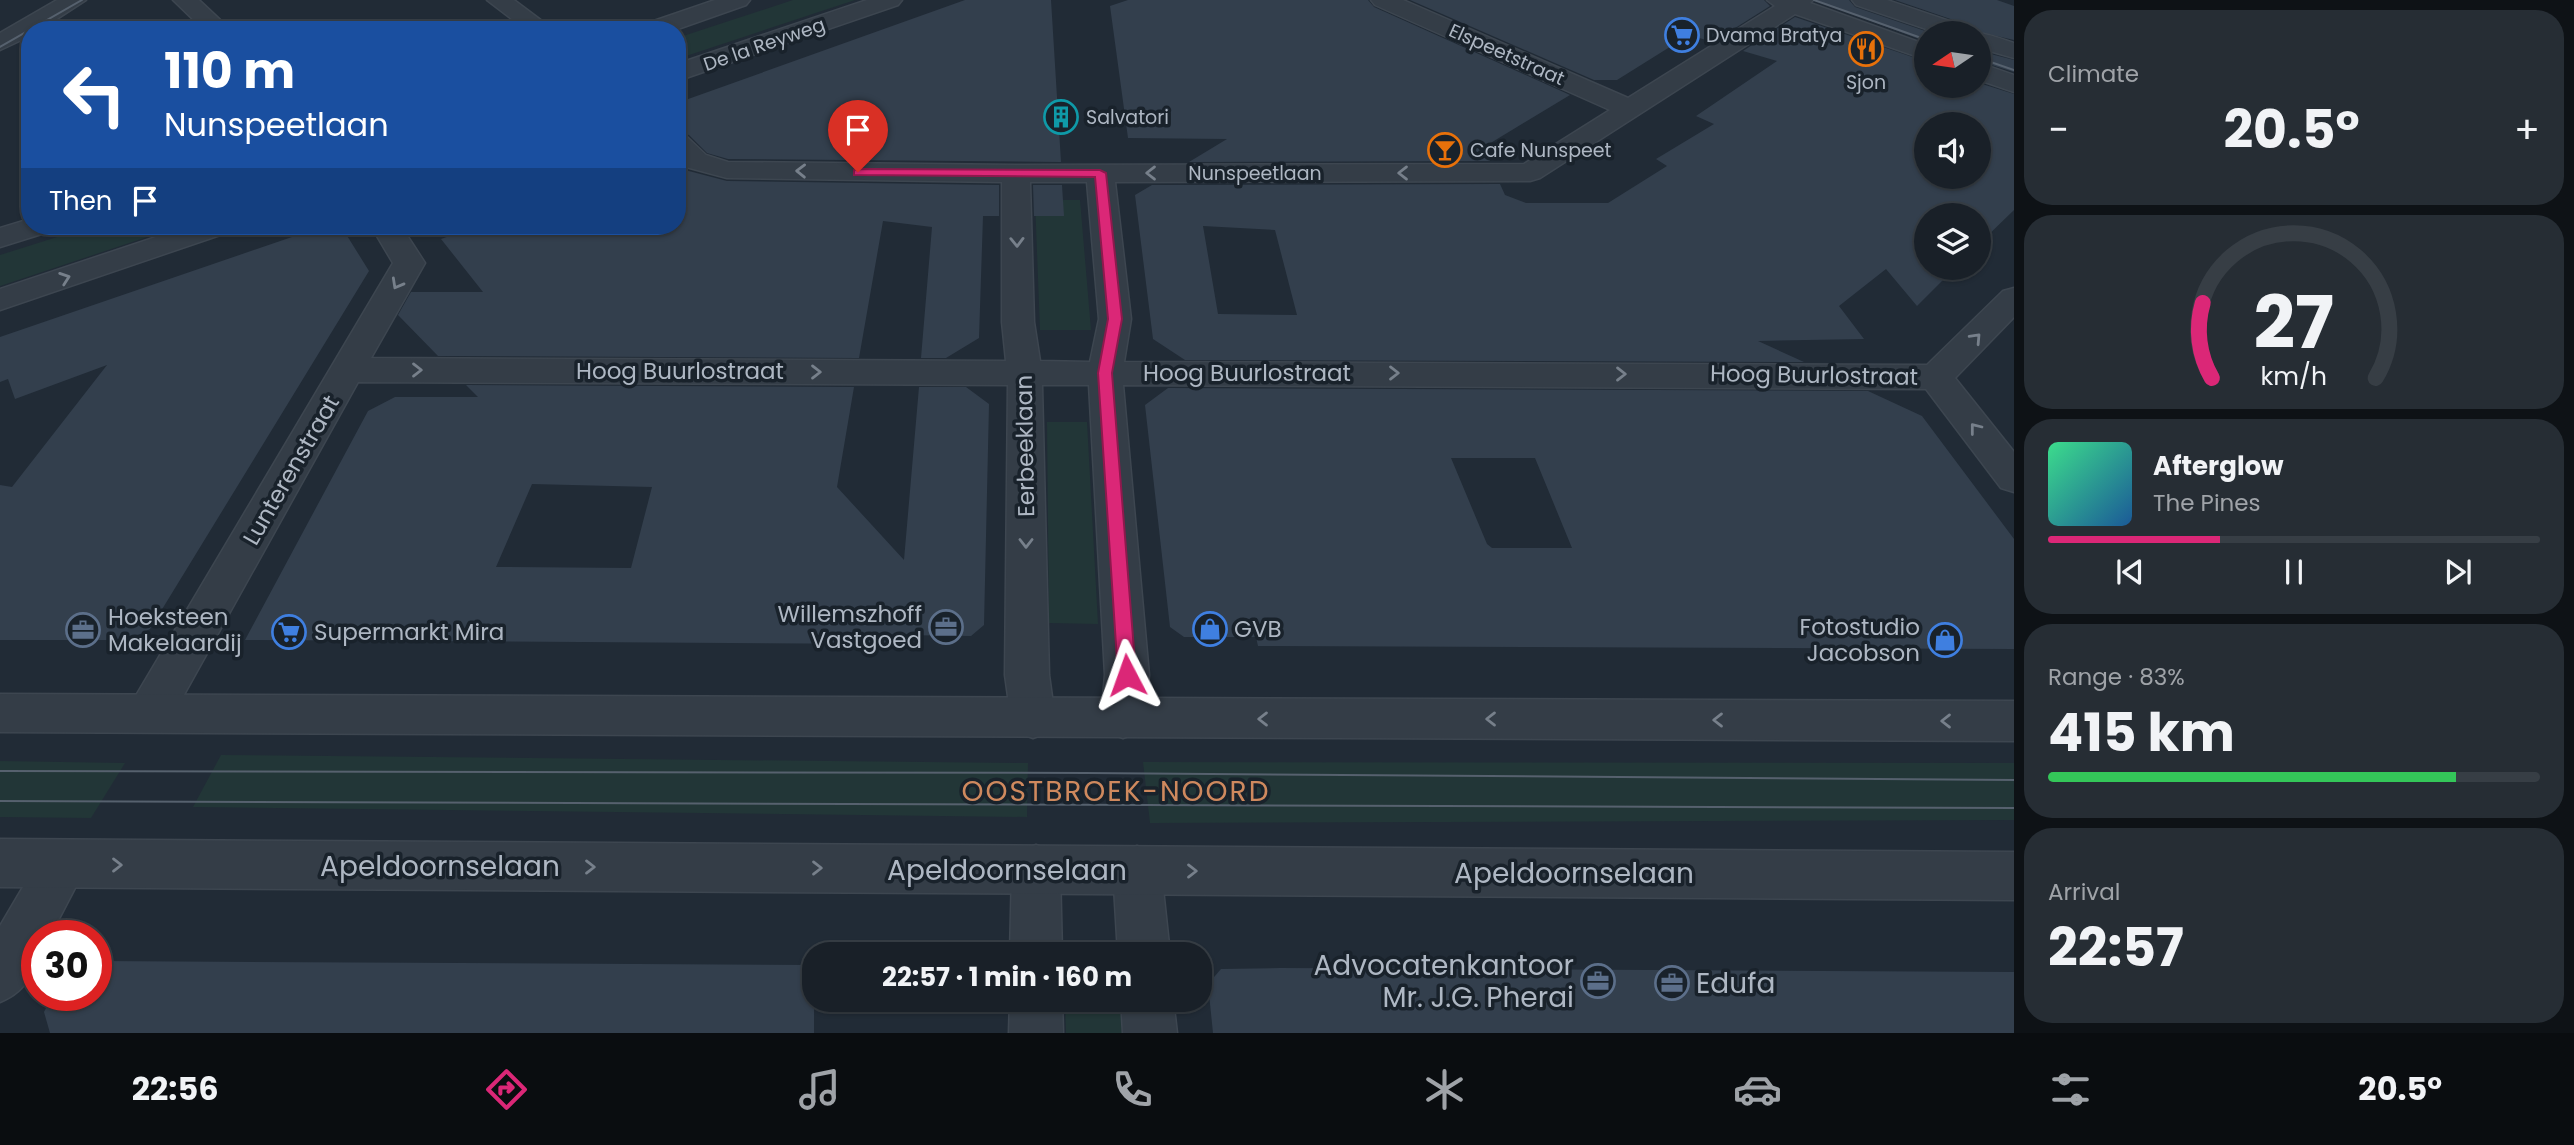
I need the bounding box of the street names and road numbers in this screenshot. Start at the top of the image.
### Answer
street label: De la Reyweg [700,11,829,78]
street label: Elspeetstraat [1445,17,1569,92]
street label: Nunspeetlaan [1188,160,1322,187]
street label: Hoog Buurlostraat [576,355,784,387]
street label: Hoog Buurlostraat [1143,357,1351,389]
street label: Hoog Buurlostraat [1710,357,1918,393]
street label: Eerbeeklaan [1008,375,1042,517]
street label: Lunterenstraat [235,389,347,551]
street label: Apeldoornselaan [320,847,560,886]
street label: Apeldoornselaan [887,851,1127,890]
street label: Apeldoornselaan [1454,854,1694,893]

